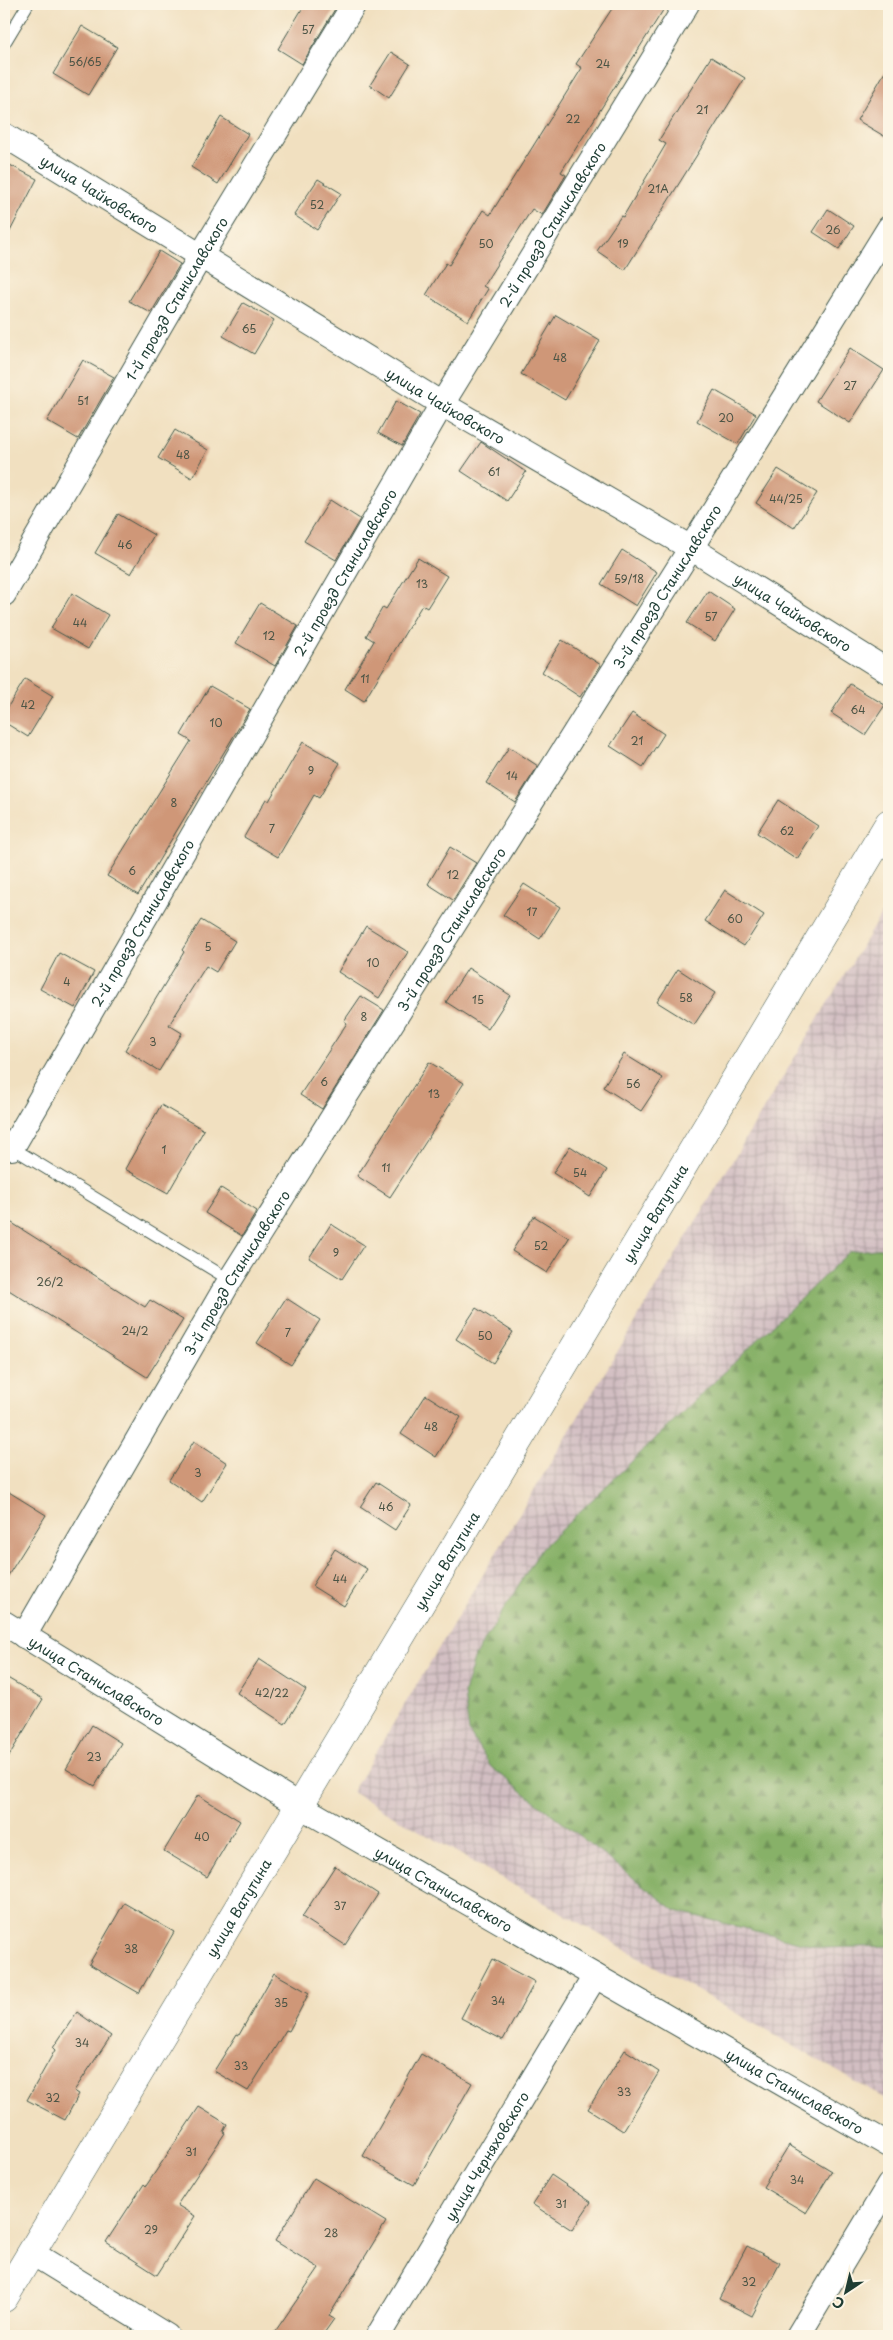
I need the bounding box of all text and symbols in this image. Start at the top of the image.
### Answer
house number: 57 [301,21,315,38]
house number: 56/65 [68,53,102,70]
house number: 24 [596,55,610,72]
house number: 21 [696,101,708,118]
house number: 22 [566,110,580,127]
street label: 2-й проезд Станиславского [493,138,611,311]
street label: улица Чайковского [36,149,162,238]
house number: 21А [647,180,669,197]
house number: 52 [310,196,324,213]
street label: 1-й проезд Станиславского [120,212,233,384]
house number: 26 [825,221,841,238]
house number: 50 [478,235,494,252]
house number: 19 [617,235,629,252]
house number: 65 [242,320,256,337]
house number: 48 [553,349,567,366]
street label: улица Чайковского [382,362,509,449]
house number: 27 [843,377,857,394]
house number: 51 [77,392,89,409]
house number: 20 [718,409,734,426]
house number: 48 [176,446,190,463]
house number: 61 [488,463,500,480]
street label: 2-й проезд Станиславского [288,484,402,660]
house number: 44/25 [769,490,803,507]
street label: 3-й проезд Станиславского [607,500,726,672]
house number: 46 [118,536,133,553]
street label: улица Чайковского [730,567,856,657]
house number: 59/18 [614,570,644,587]
house number: 13 [416,575,428,592]
house number: 57 [704,608,718,625]
house number: 44 [73,614,87,631]
house number: 12 [263,627,276,644]
house number: 11 [360,670,370,687]
house number: 42 [21,696,36,713]
house number: 64 [851,701,865,718]
house number: 10 [210,714,222,731]
house number: 21 [631,732,643,749]
house number: 9 [308,762,314,779]
house number: 14 [506,767,518,784]
house number: 8 [171,794,178,811]
house number: 7 [269,820,275,837]
house number: 62 [780,822,794,839]
street label: 2-й проезд Станиславского [85,835,199,1011]
street label: 3-й проезд Станиславского [391,843,511,1015]
house number: 6 [128,862,136,879]
house number: 12 [447,866,460,883]
house number: 17 [527,903,538,920]
house number: 60 [727,910,743,927]
house number: 5 [204,938,212,955]
house number: 10 [367,954,379,971]
house number: 4 [63,973,71,990]
house number: 58 [679,989,693,1006]
house number: 15 [472,991,484,1008]
house number: 8 [361,1008,368,1025]
house number: 3 [149,1033,157,1050]
house number: 6 [320,1073,328,1090]
house number: 56 [626,1075,641,1092]
house number: 13 [428,1085,440,1102]
house number: 1 [162,1141,167,1158]
house number: 11 [381,1159,391,1176]
street label: улица Ватутина [617,1160,693,1267]
house number: 54 [573,1164,587,1181]
street label: 3-й проезд Станиславского [178,1186,295,1359]
house number: 52 [534,1237,548,1254]
house number: 9 [333,1244,339,1261]
house number: 26/2 [36,1273,64,1290]
house number: 24/2 [122,1322,149,1339]
house number: 7 [285,1324,291,1341]
house number: 50 [477,1327,493,1344]
house number: 48 [424,1418,438,1435]
house number: 3 [194,1464,202,1481]
house number: 46 [379,1498,394,1515]
street label: улица Ватутина [409,1507,484,1614]
house number: 44 [333,1570,347,1587]
street label: улица Станиславского [25,1630,169,1730]
house number: 42/22 [255,1684,289,1701]
house number: 23 [87,1748,101,1765]
house number: 40 [194,1828,210,1845]
street label: улица Станиславского [371,1841,517,1937]
street label: улица Ватутина [200,1854,276,1961]
house number: 37 [334,1897,347,1914]
house number: 38 [124,1940,138,1957]
house number: 34 [491,1992,505,2009]
house number: 35 [274,1994,288,2011]
house number: 34 [75,2034,89,2051]
street label: улица Станиславского [722,2043,868,2139]
house number: 33 [234,2057,248,2074]
house number: 33 [617,2083,631,2100]
street label: улица Черняховского [439,2087,534,2225]
house number: 32 [46,2089,61,2106]
house number: 31 [185,2143,197,2160]
house number: 34 [790,2171,804,2188]
house number: 31 [555,2195,567,2212]
house number: 29 [144,2221,158,2238]
house number: 28 [324,2224,338,2241]
north arrow [820,2268,870,2318]
house number: 32 [742,2273,757,2290]
text: С [828,2291,849,2315]

